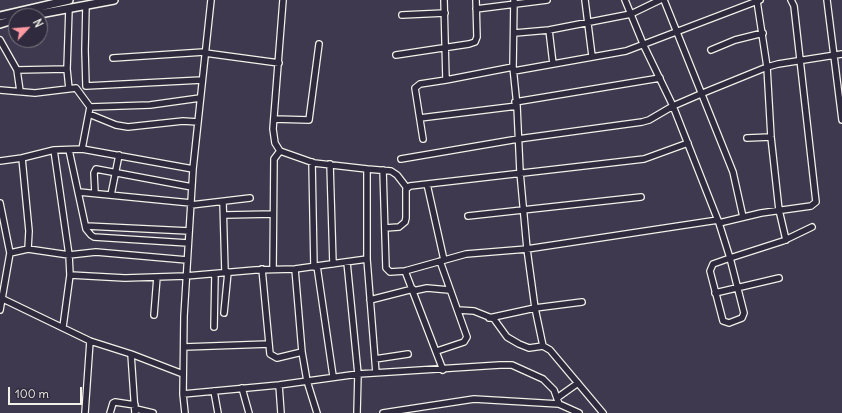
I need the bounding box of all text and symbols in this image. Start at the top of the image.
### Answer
north arrow [8,8,48,48]
text: N [30,17,46,30]
scale bar [10,379,84,405]
text: 100 m [15,386,49,401]

